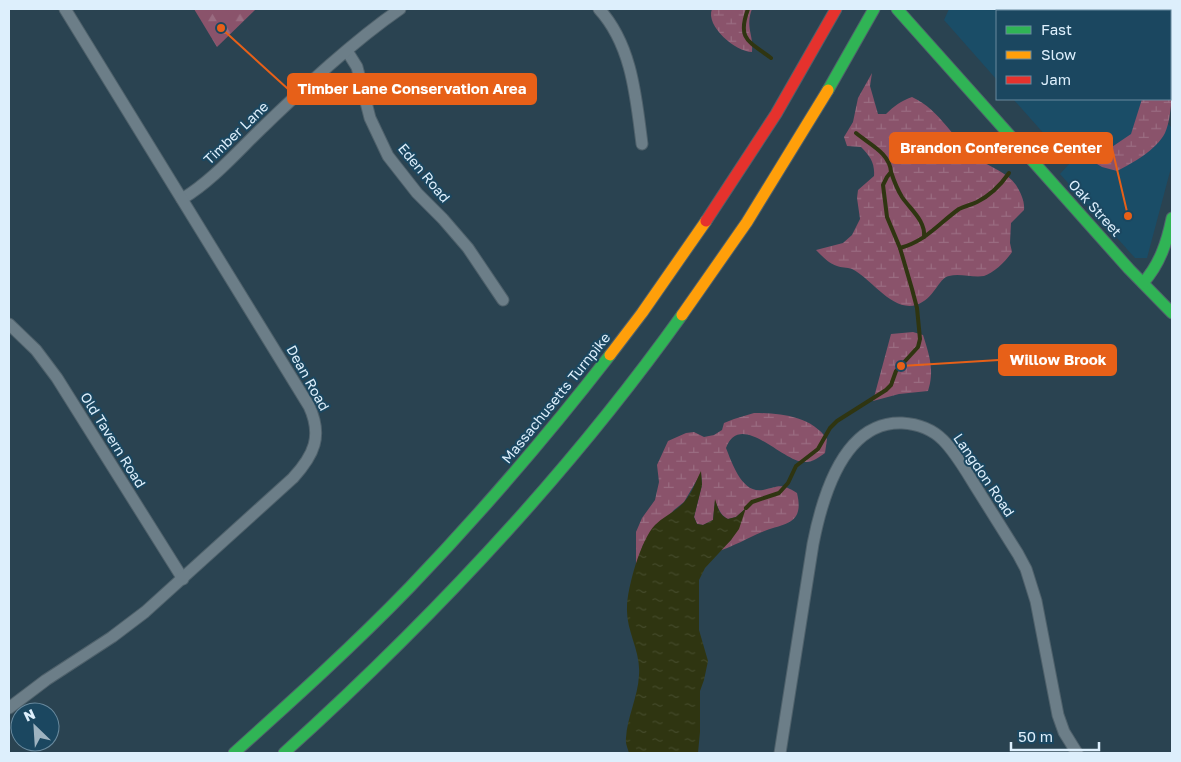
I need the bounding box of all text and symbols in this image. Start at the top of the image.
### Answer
legend [996,10,1171,100]
text: Fast [1041,20,1072,38]
text: Slow [1041,45,1076,63]
text: Jam [1041,70,1071,88]
callout: Timber Lane Conservation Area [288,74,536,104]
text: Timber Lane Conservation Area [298,79,527,97]
street label: Timber Lane [200,98,272,168]
callout: Brandon Conference Center [890,133,1112,163]
text: Brandon Conference Center [900,138,1102,156]
street label: Eden Road [395,140,454,206]
street label: Oak Street [1065,176,1125,240]
street label: Massachusetts Turnpike [498,329,614,466]
street label: Dean Road [283,342,333,413]
callout: Willow Brook [999,345,1116,375]
text: Willow Brook [1009,350,1107,368]
street label: Old Tavern Road [77,389,150,491]
street label: Langdon Road [950,430,1018,520]
north arrow [10,702,60,752]
text: N [21,705,38,725]
scale bar [1011,720,1098,752]
text: 50 m [1018,727,1053,745]

